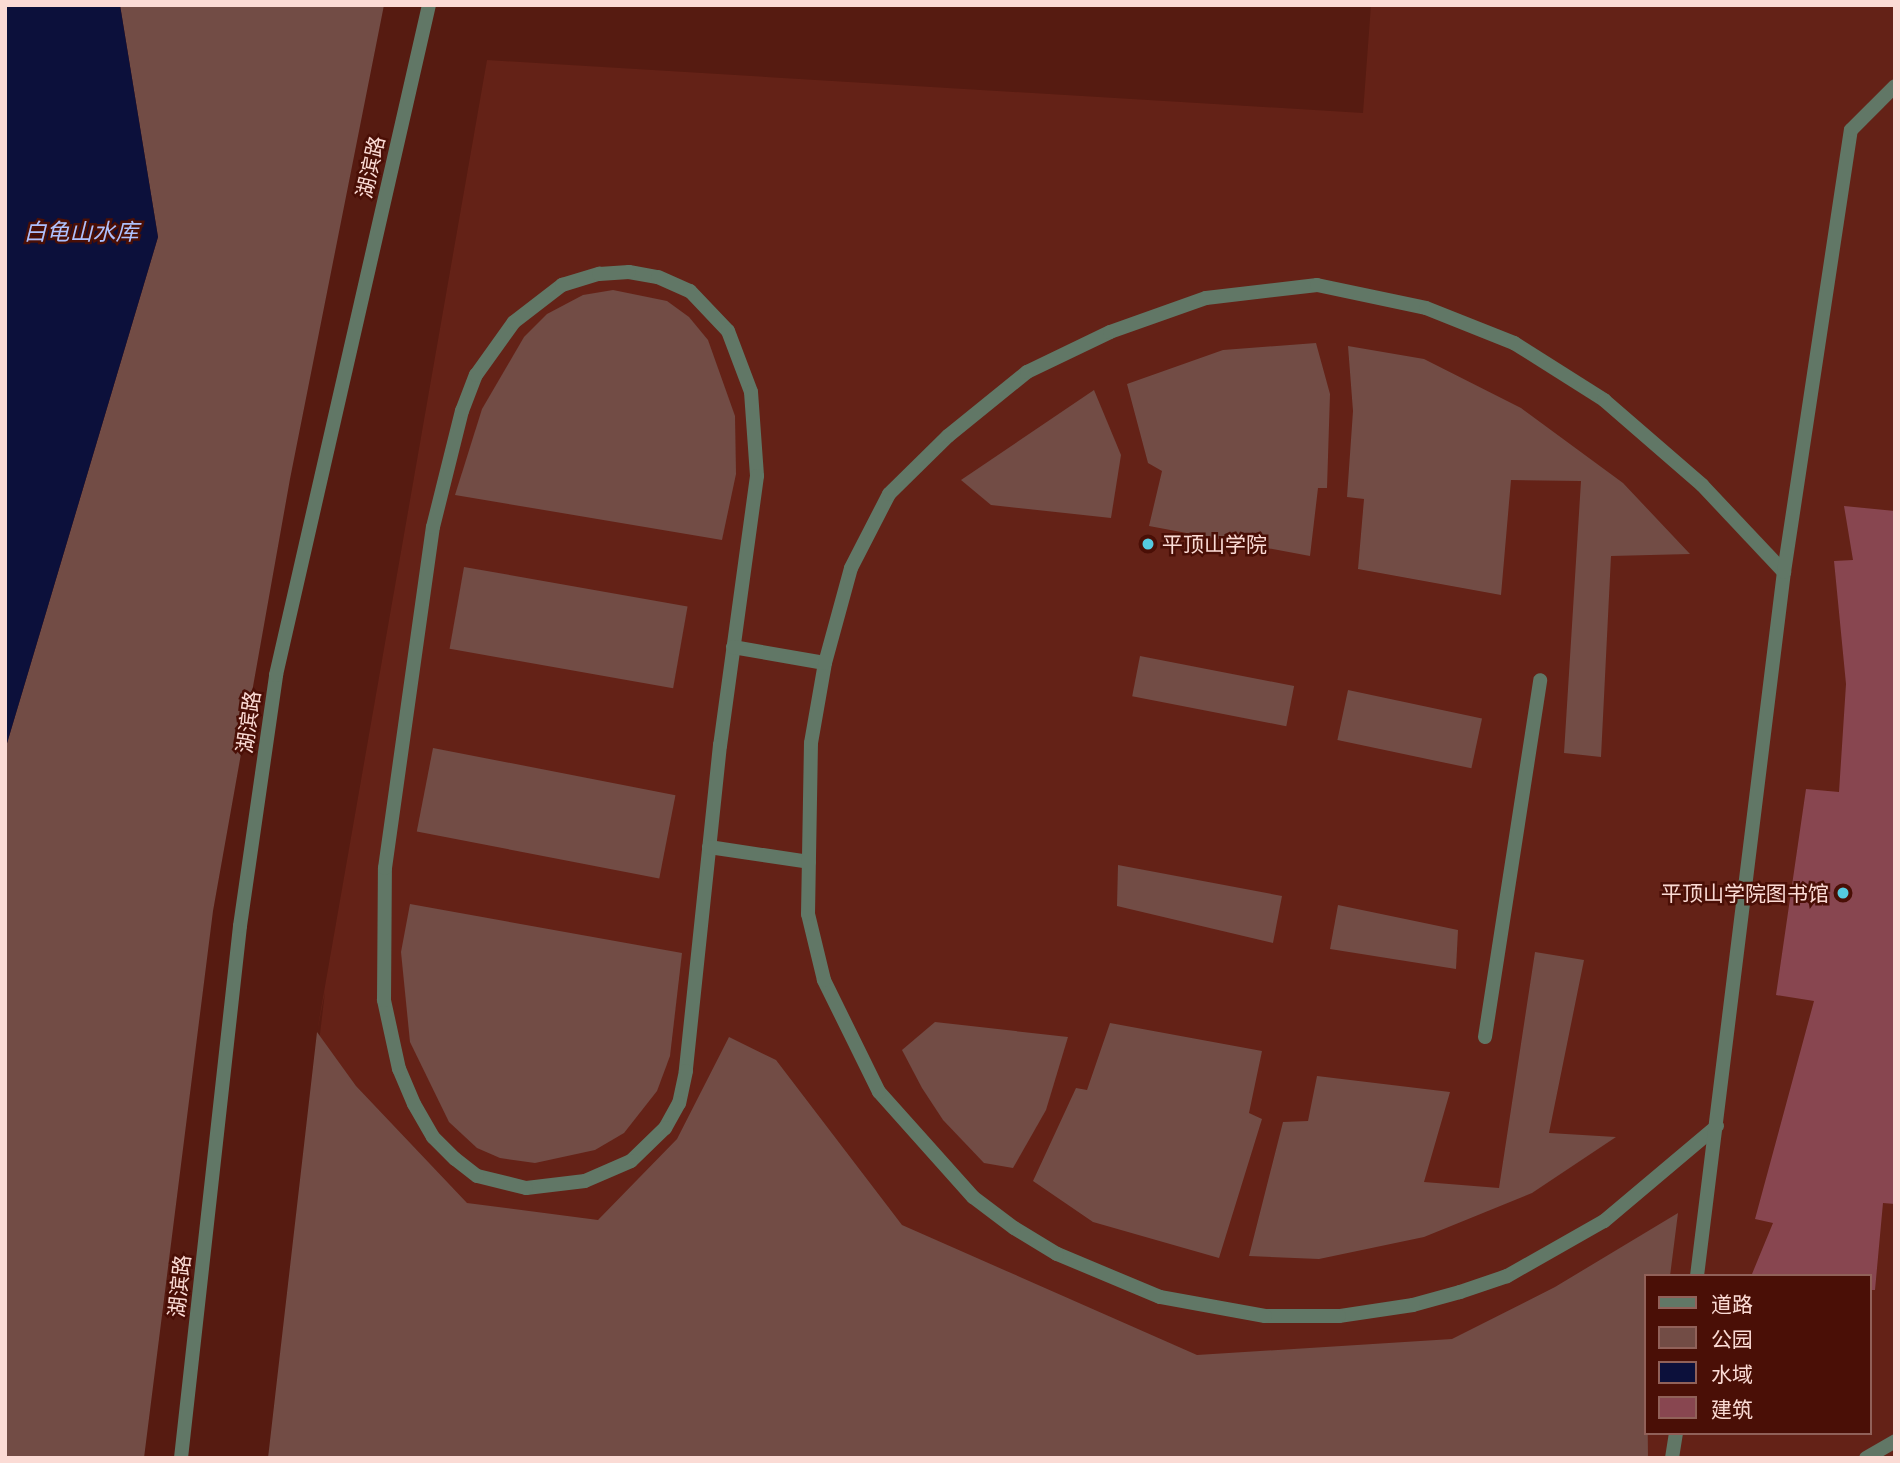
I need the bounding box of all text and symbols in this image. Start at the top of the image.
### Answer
street label: 湖滨路 [351,133,389,201]
water label: 白龟山水库 [24,217,138,245]
place label: 平顶山学院 [1162,531,1267,557]
marker: 平顶山学院 [1140,536,1156,552]
street label: 湖滨路 [231,689,265,755]
place label: 平顶山学院图书馆 [1661,880,1829,906]
marker: 平顶山学院图书馆 [1835,885,1851,901]
street label: 湖滨路 [163,1253,195,1319]
legend [1644,1274,1872,1435]
text: 道路 [1711,1290,1753,1318]
text: 公园 [1711,1325,1753,1353]
text: 水域 [1711,1360,1753,1388]
text: 建筑 [1711,1395,1753,1423]

